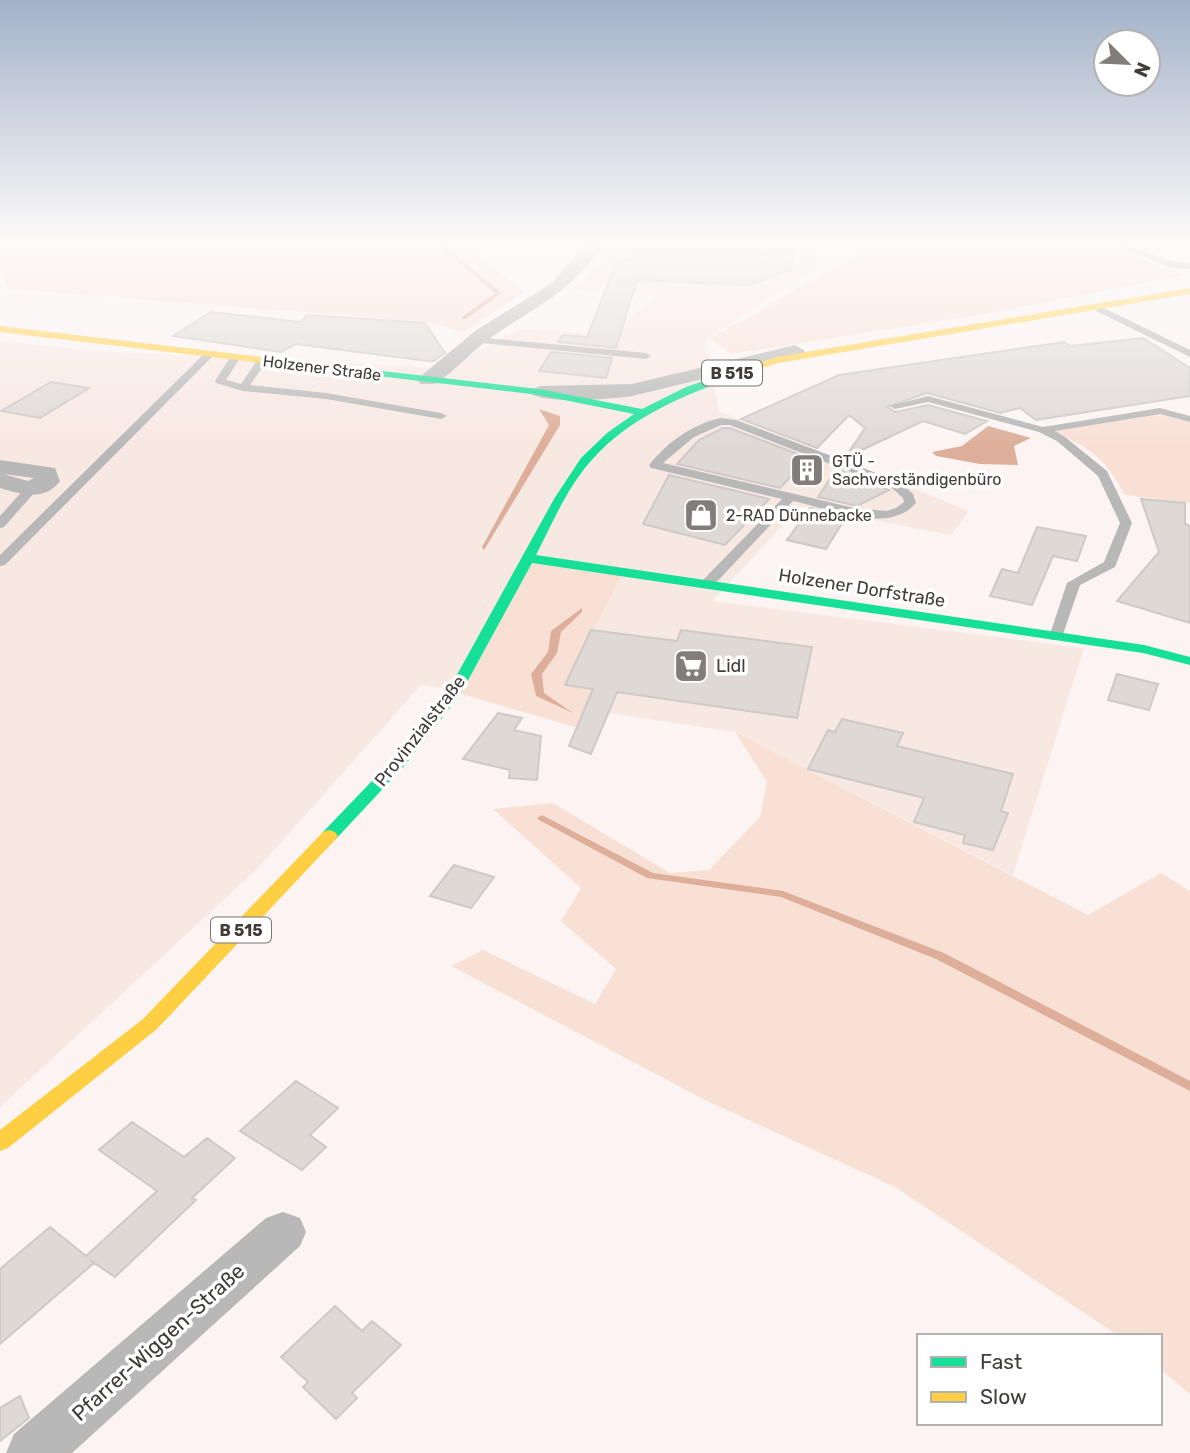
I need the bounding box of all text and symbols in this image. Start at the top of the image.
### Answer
north arrow [1092,28,1162,98]
text: N [1129,59,1155,81]
street label: Holzener Straße [262,351,382,385]
road number: B 515 [702,360,762,386]
building icon: GTÜ - Sachverständigenbüro [788,451,826,489]
place label: GTÜ - Sachverständigenbüro [832,452,1002,489]
shop icon: 2-RAD Dünnebacke [682,496,720,534]
place label: 2-RAD Dünnebacke [726,506,872,525]
street label: Holzener Dorfstraße [777,564,947,612]
supermarket icon: Lidl [672,647,710,685]
place label: Lidl [716,655,746,677]
street label: Provinzialstraße [370,671,470,791]
road number: B 515 [211,918,271,942]
street label: Pfarrer-Wiggen-Straße [67,1258,249,1426]
legend [917,1334,1162,1425]
text: Fast [980,1349,1022,1374]
text: Slow [980,1384,1027,1409]

